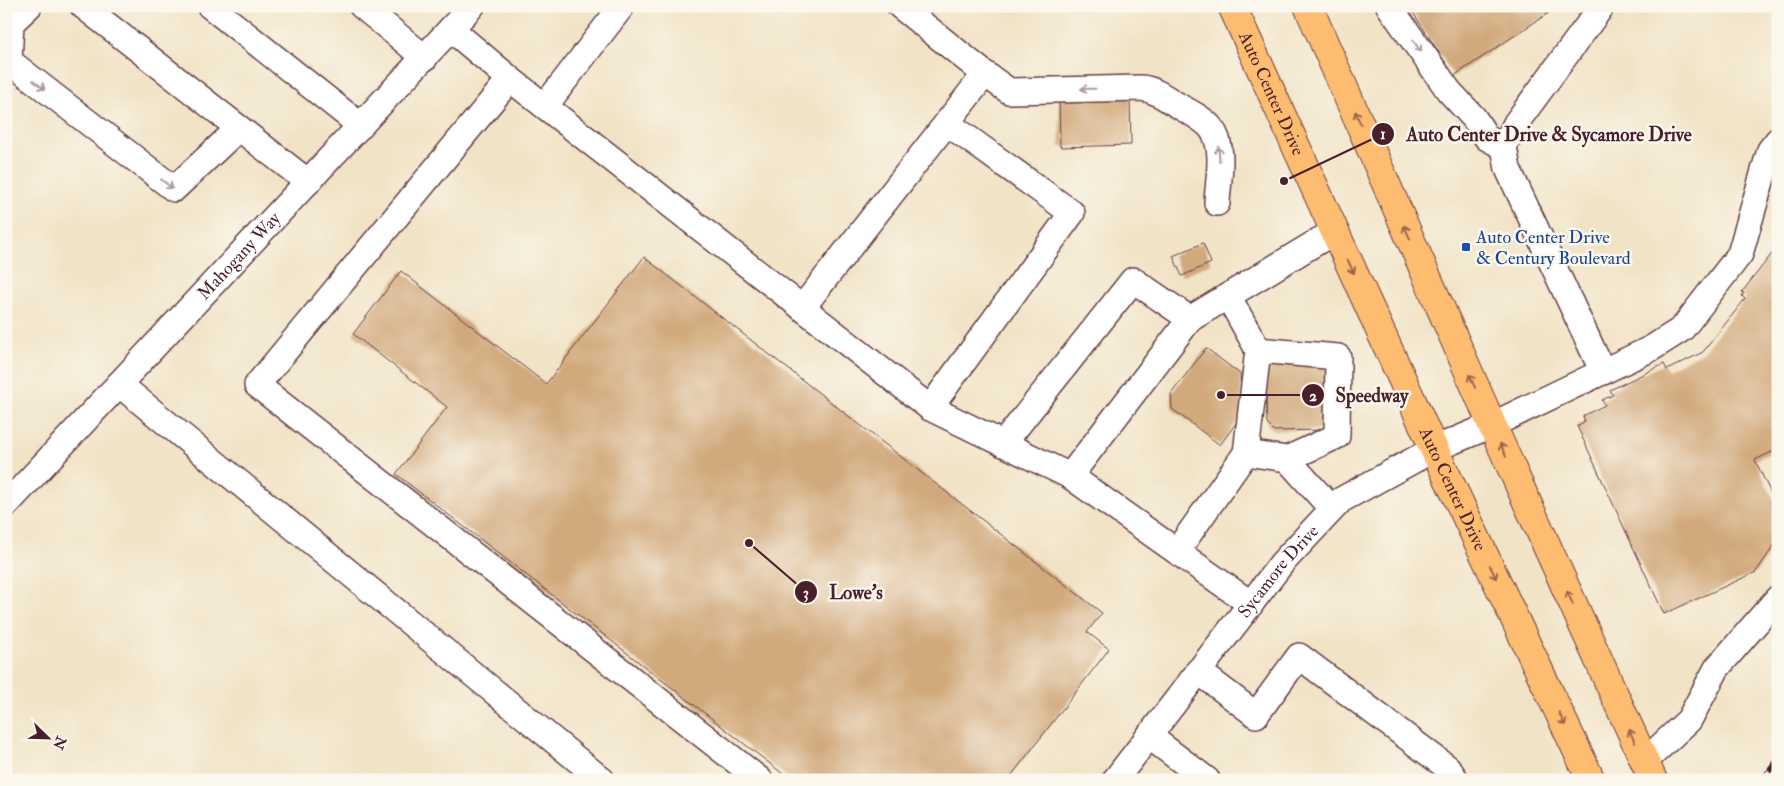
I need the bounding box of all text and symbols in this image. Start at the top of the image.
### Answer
street label: Auto Center Drive [1233,27,1310,160]
one-way arrow [1412,39,1422,53]
one-way arrow [32,79,45,90]
one-way arrow [1081,84,1097,94]
one-way arrow [1352,111,1362,126]
callout: Auto Center Drive & Sycamore Drive [1371,117,1701,151]
text: Auto Center Drive & Sycamore Drive [1405,123,1692,148]
text: 1 [1380,125,1386,144]
one-way arrow [1215,146,1224,162]
one-way arrow [161,178,174,189]
street label: Mahogany Way [193,207,286,305]
one-way arrow [1402,225,1412,240]
place label: Auto Center Drive & Century Boulevard [1475,226,1631,270]
marker: Auto Center Drive & Century Boulevard [1460,241,1472,253]
one-way arrow [1347,259,1356,274]
one-way arrow [1467,374,1477,389]
callout: Speedway [1300,378,1418,412]
text: Speedway [1336,384,1409,409]
text: 2 [1309,387,1317,406]
street label: Auto Center Drive [1413,423,1492,555]
one-way arrow [1498,443,1508,458]
street label: Sycamore Drive [1233,520,1324,623]
one-way arrow [1488,564,1498,579]
callout: Lowe's [794,575,892,609]
text: Lowe's [829,581,883,605]
text: 3 [803,584,809,603]
one-way arrow [1565,591,1574,606]
one-way arrow [1558,711,1567,726]
north arrow [22,714,72,764]
one-way arrow [1627,728,1637,743]
text: N [49,733,70,752]

